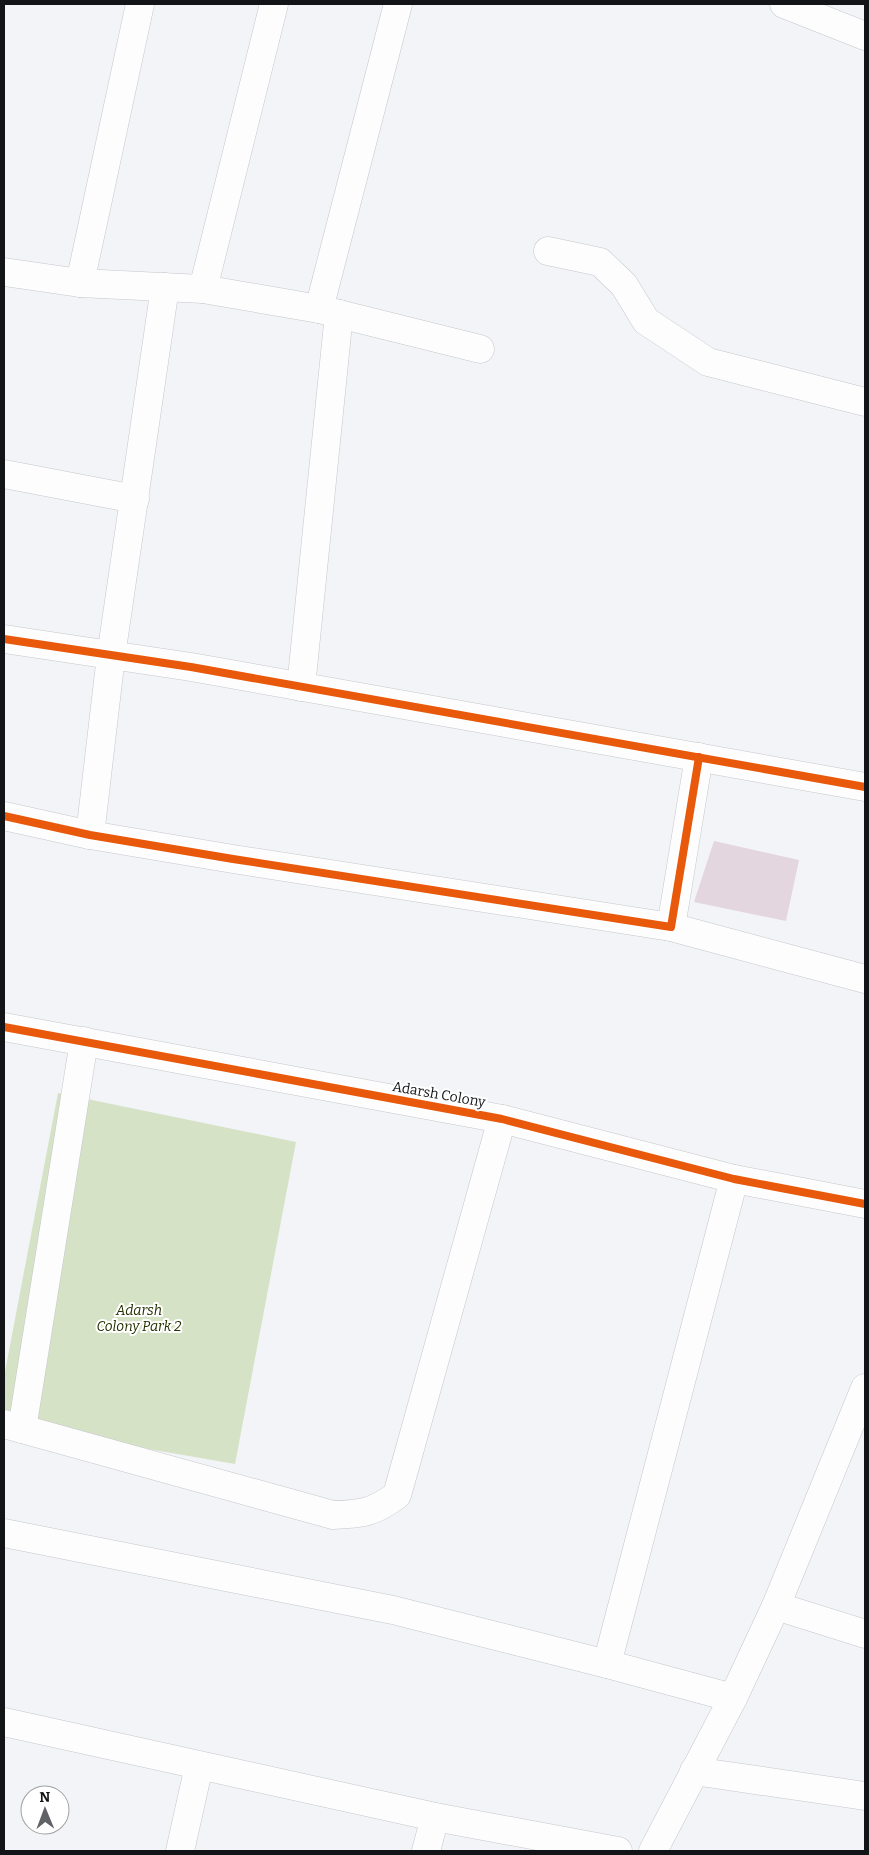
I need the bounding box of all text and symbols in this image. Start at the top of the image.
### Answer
street label: Adarsh Colony [391,1078,487,1111]
park label: Adarsh Colony Park 2 [97,1302,182,1335]
north arrow [20,1785,70,1835]
text: N [39,1789,51,1806]

